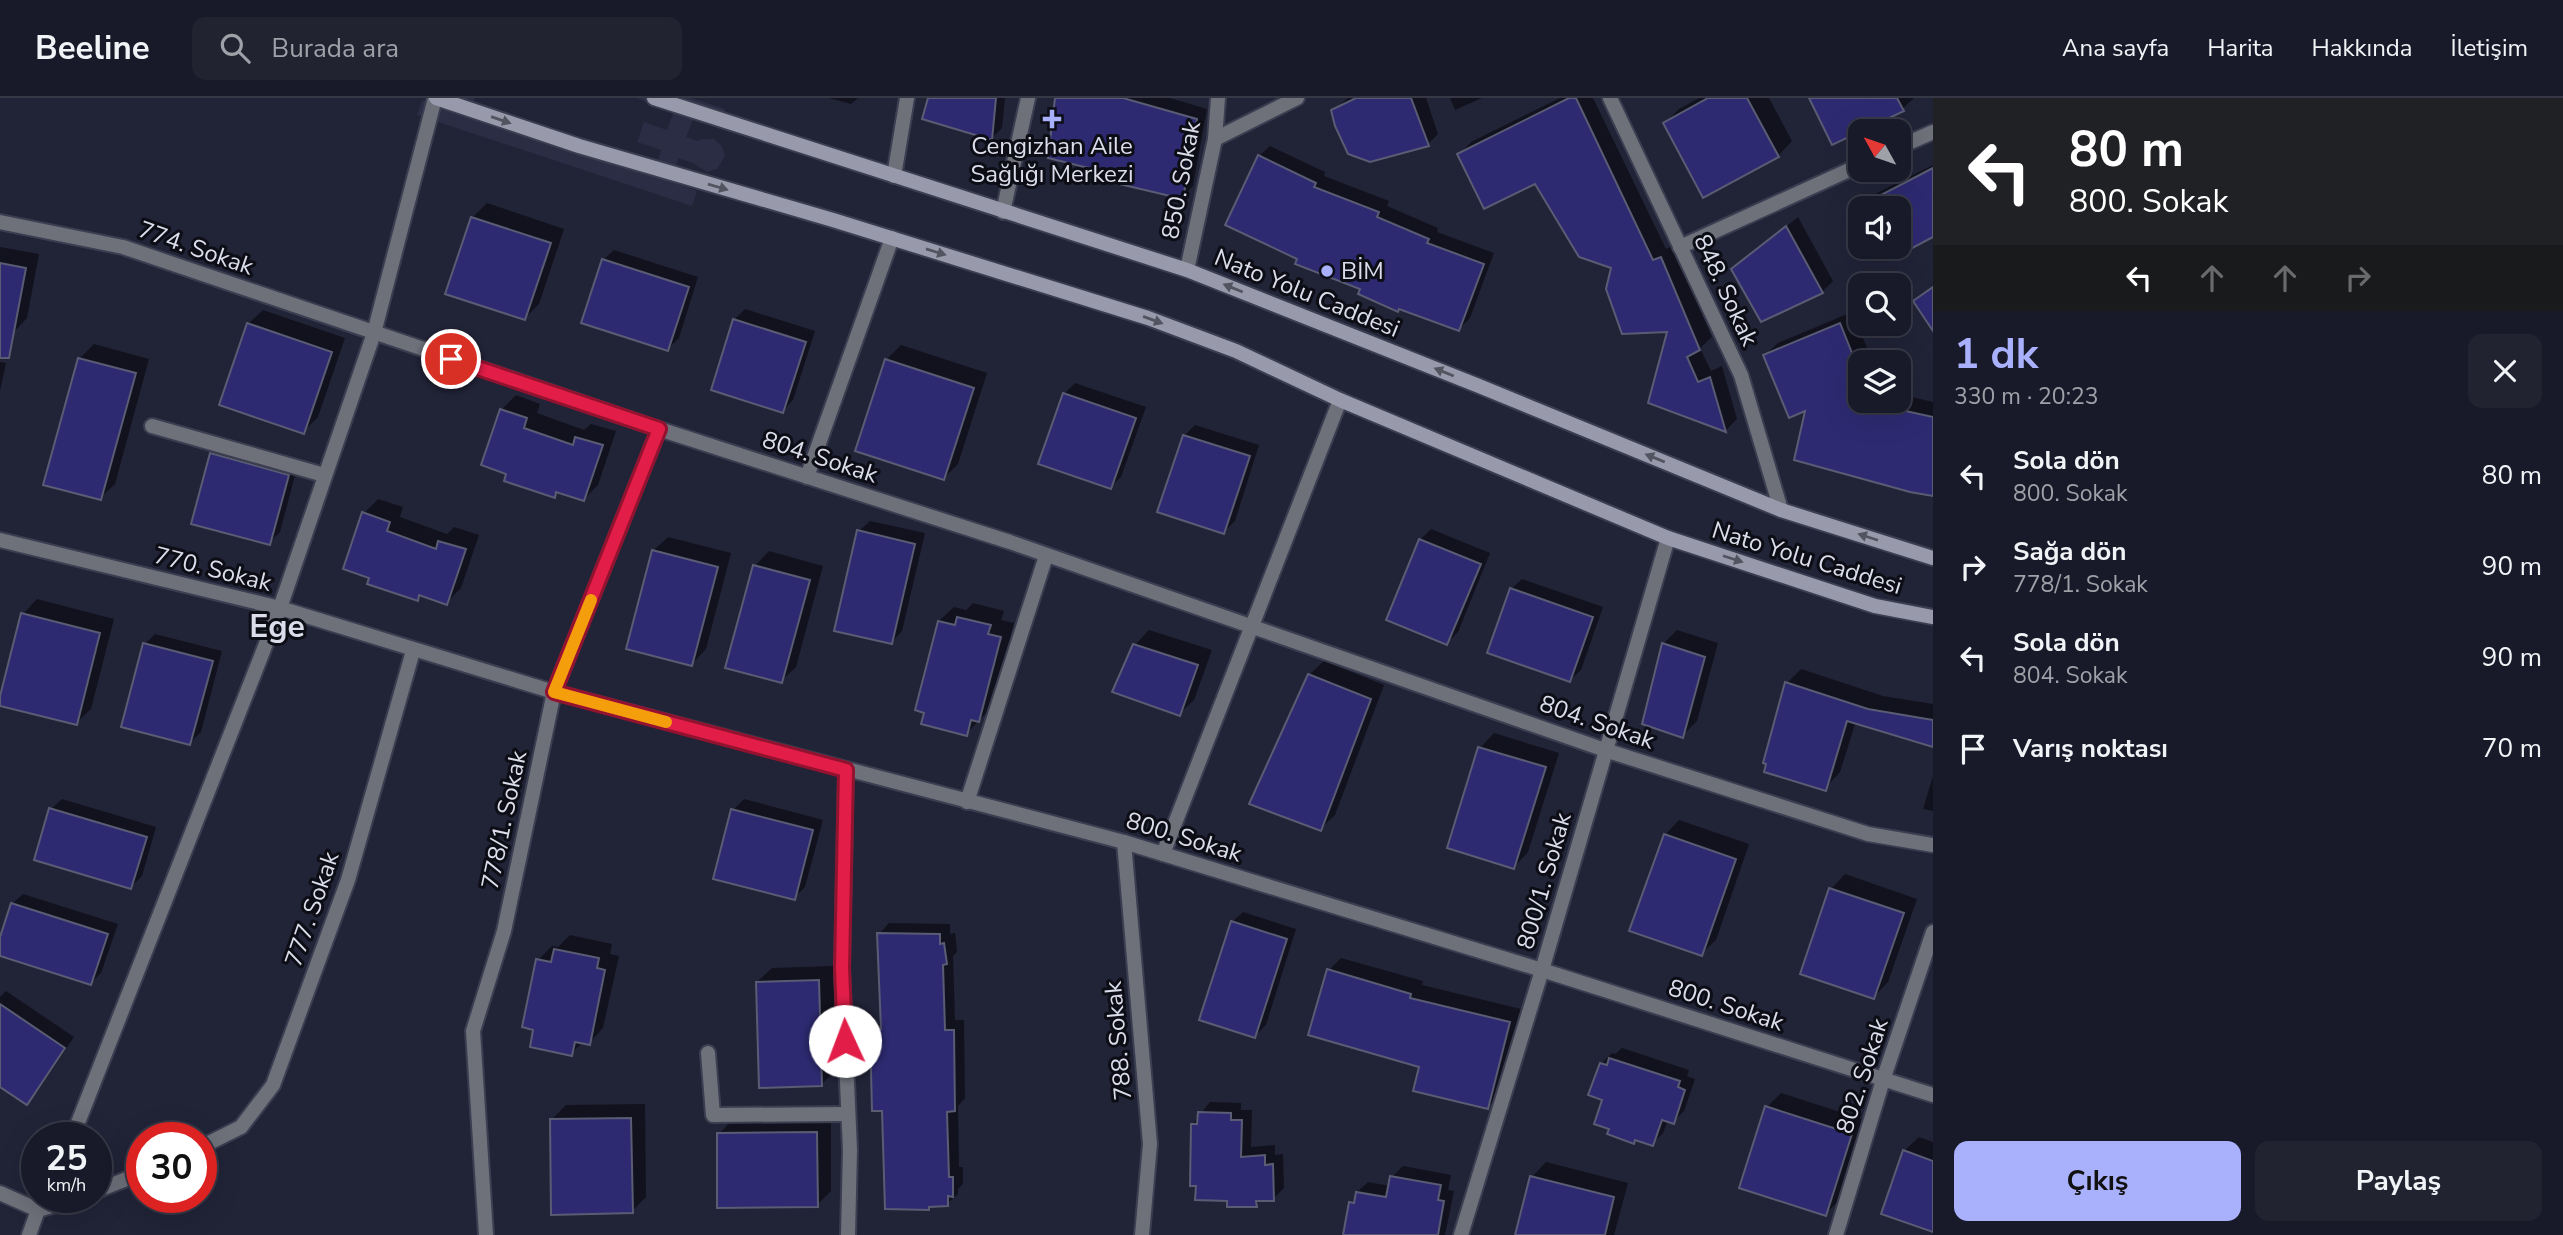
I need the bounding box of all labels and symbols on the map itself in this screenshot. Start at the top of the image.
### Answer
marker: Cengizhan Aile Sağlığı Merkezi [1042,109,1062,129]
one-way arrow [491,115,512,126]
street label: 850. Sokak [1154,117,1208,242]
north arrow [1848,119,1911,182]
place label: Cengizhan Aile Sağlığı Merkezi [971,130,1134,190]
one-way arrow [708,182,729,192]
street label: 774. Sokak [134,213,259,283]
street label: 848. Sokak [1686,229,1766,352]
street label: Nato Yolu Caddesi [1210,241,1404,345]
one-way arrow [926,247,947,257]
place label: BİM [1341,255,1384,287]
marker: BİM [1319,263,1335,279]
one-way arrow [1222,283,1243,294]
one-way arrow [1143,315,1164,326]
pin [421,329,481,389]
one-way arrow [1434,367,1455,378]
street label: 804. Sokak [758,423,883,491]
one-way arrow [1644,452,1665,463]
street label: Nato Yolu Caddesi [1708,514,1906,602]
one-way arrow [1857,532,1878,542]
street label: 770. Sokak [151,539,276,599]
one-way arrow [1722,555,1743,565]
district label: Ege [249,605,305,648]
street label: 804. Sokak [1535,687,1660,757]
street label: 778/1. Sokak [474,747,534,892]
street label: 800. Sokak [1122,804,1247,870]
street label: 800/1. Sokak [1509,808,1579,953]
street label: 777. Sokak [277,846,347,971]
street label: 800. Sokak [1664,971,1789,1039]
street label: 788. Sokak [1097,979,1139,1102]
position arrow [808,1004,882,1078]
street label: 802. Sokak [1828,1013,1896,1138]
speed limit sign: 30 [126,1122,217,1213]

